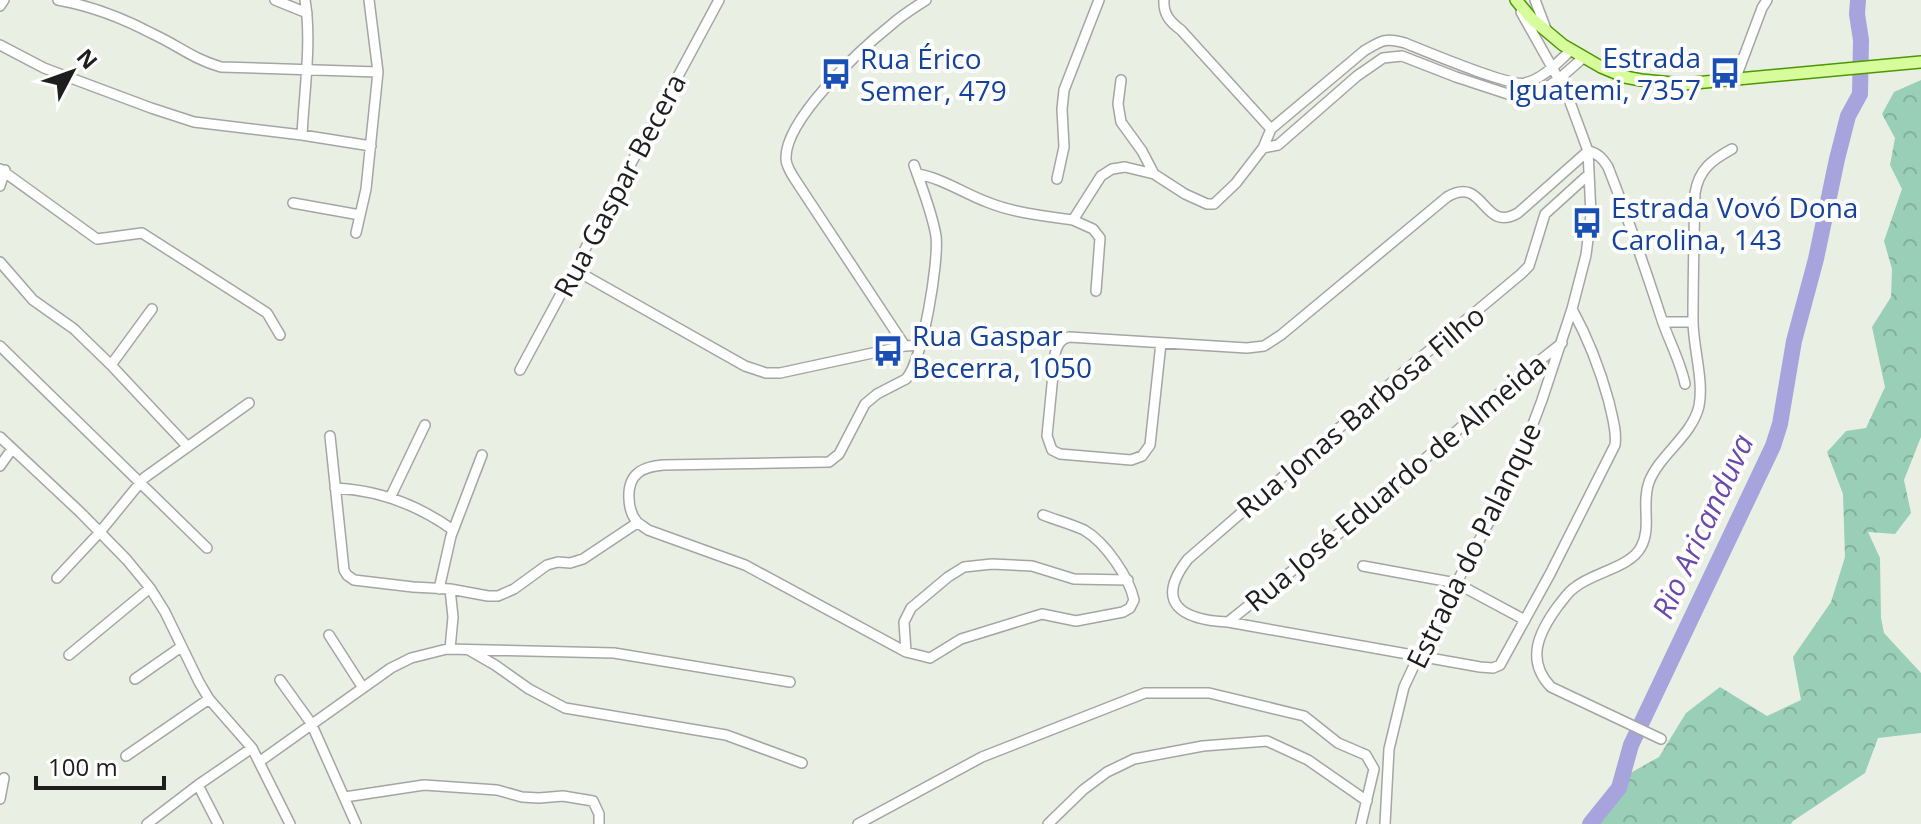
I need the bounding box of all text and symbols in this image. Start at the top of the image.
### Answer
north arrow [32,32,112,112]
place label: Estrada Iguatemi, 7357 [1508,38,1701,108]
place label: Rua Érico Semer, 479 [860,39,1007,109]
text: N [71,42,105,75]
bus stop icon: Estrada Iguatemi, 7357 [1708,56,1742,90]
bus stop icon: Rua Érico Semer, 479 [819,57,853,91]
street label: Rua Gaspar Becera [544,67,694,303]
place label: Estrada Vovó Dona Carolina, 143 [1611,188,1858,258]
bus stop icon: Estrada Vovó Dona Carolina, 143 [1570,206,1604,240]
street label: Rua Jonas Barbosa Filho [1228,296,1492,526]
place label: Rua Gaspar Becerra, 1050 [912,316,1092,386]
bus stop icon: Rua Gaspar Becerra, 1050 [871,334,905,368]
street label: Rua José Eduardo de Almeida [1236,345,1554,619]
street label: Estrada do Palanque [1397,416,1549,674]
water label: Rio Aricanduva [1641,427,1763,625]
scale bar [36,740,164,790]
text: 100 m [48,750,118,783]

